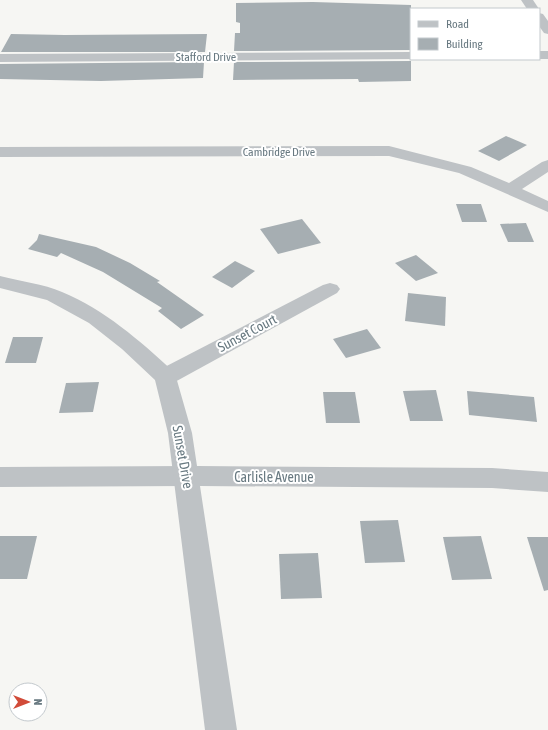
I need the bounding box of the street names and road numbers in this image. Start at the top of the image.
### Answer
street label: Stafford Drive [176,50,236,64]
street label: Cambridge Drive [243,145,315,159]
street label: Sunset Court [215,311,279,355]
street label: Sunset Drive [170,424,196,490]
street label: Carlisle Avenue [234,469,314,485]

